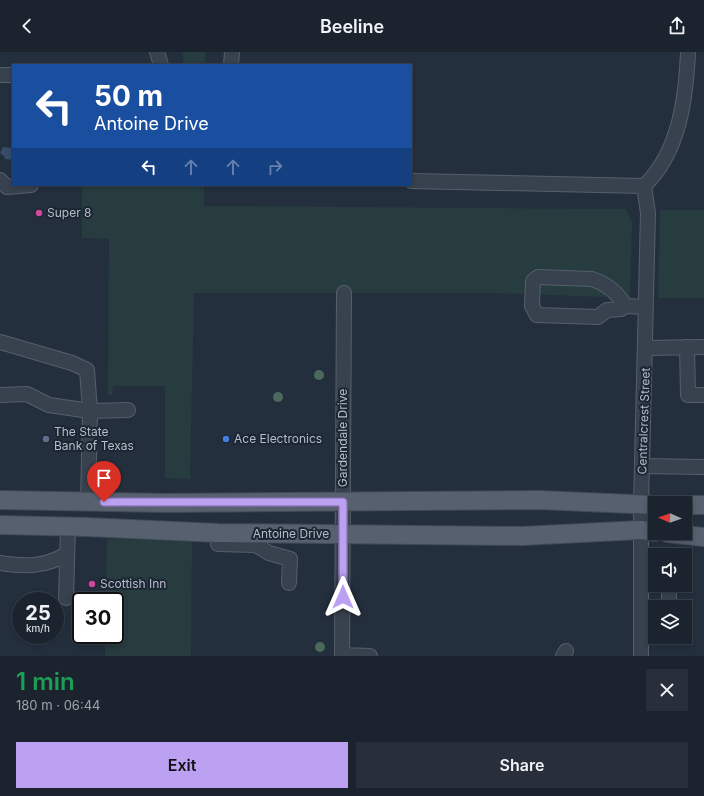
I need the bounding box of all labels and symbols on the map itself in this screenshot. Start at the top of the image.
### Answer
place label: Super 8 [47,205,91,220]
marker: Super 8 [34,208,44,218]
street label: Centralcrest Street [634,367,653,475]
street label: Gardendale Drive [335,389,350,487]
place label: The State Bank of Texas [54,424,134,453]
place label: Ace Electronics [234,431,322,446]
marker: The State Bank of Texas [41,434,51,444]
marker: Ace Electronics [221,434,231,444]
pin [87,461,121,502]
north arrow [648,496,692,540]
street label: Antoine Drive [253,526,329,541]
place label: Scottish Inn [100,576,166,591]
position arrow [322,576,364,618]
marker: Scottish Inn [87,579,97,589]
speed limit sign: 30 [72,592,124,644]

